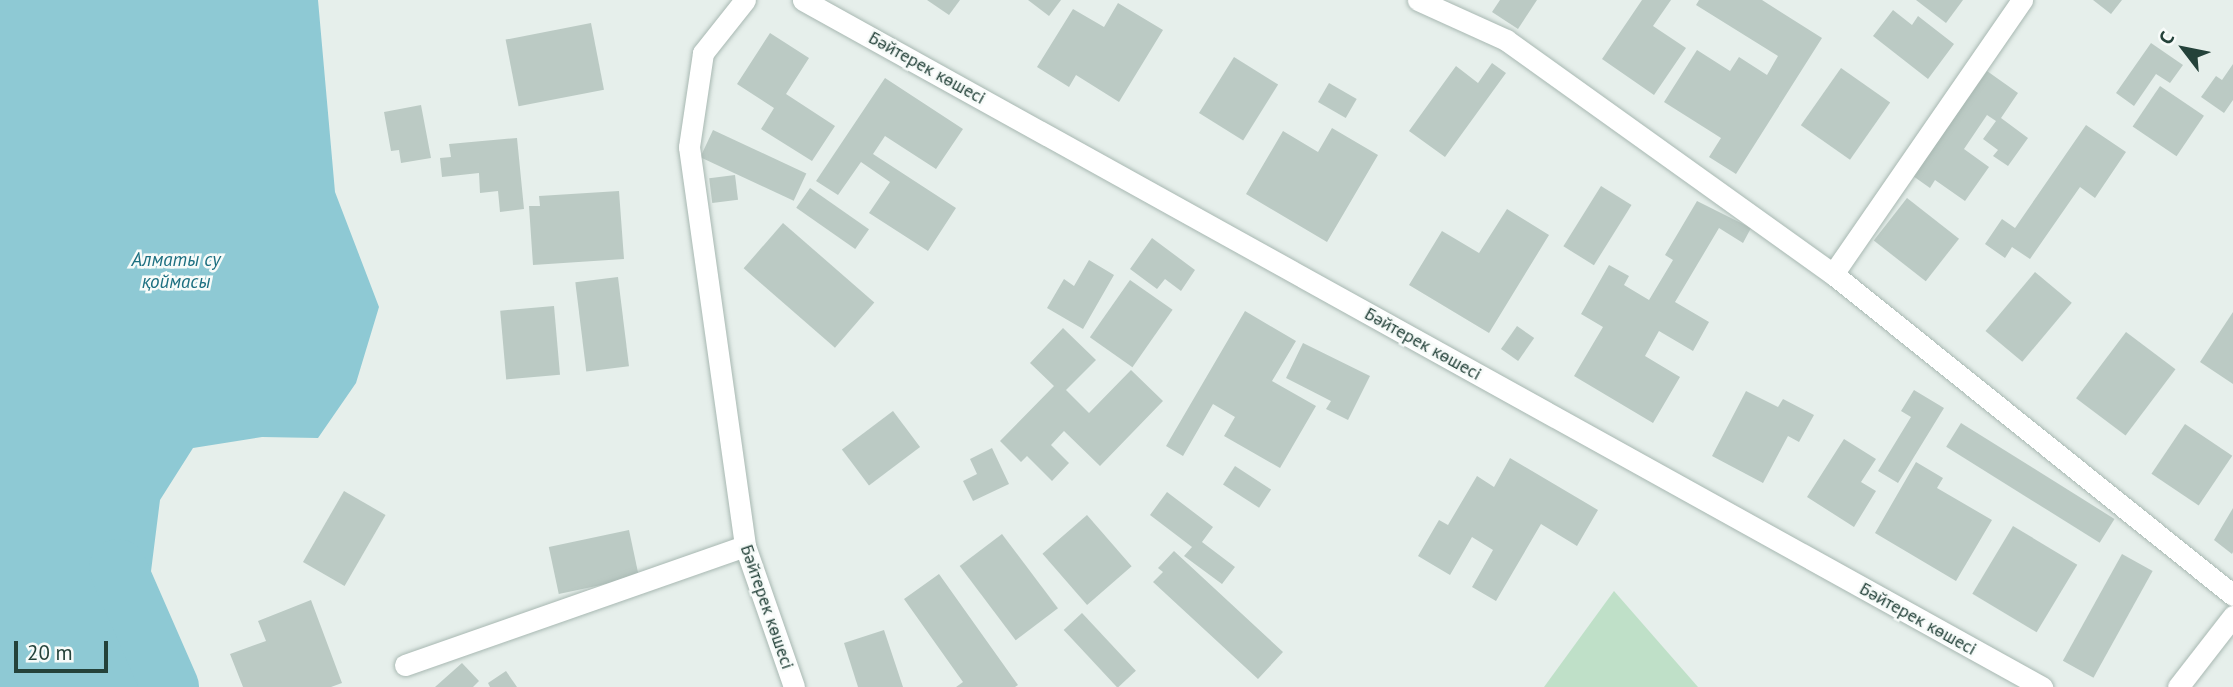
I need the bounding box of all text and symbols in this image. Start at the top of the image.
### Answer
north arrow [2149,14,2219,84]
street label: Бәйтерек көшесі [865,27,989,109]
text: С [2153,27,2179,49]
water label: Алматы су қоймасы [131,249,221,293]
street label: Бәйтерек көшесі [1361,303,1485,385]
street label: Бәйтерек көшесі [736,542,798,672]
street label: Бәйтерек көшесі [1856,578,1980,660]
scale bar [18,628,112,672]
text: 20 m [27,639,73,666]

